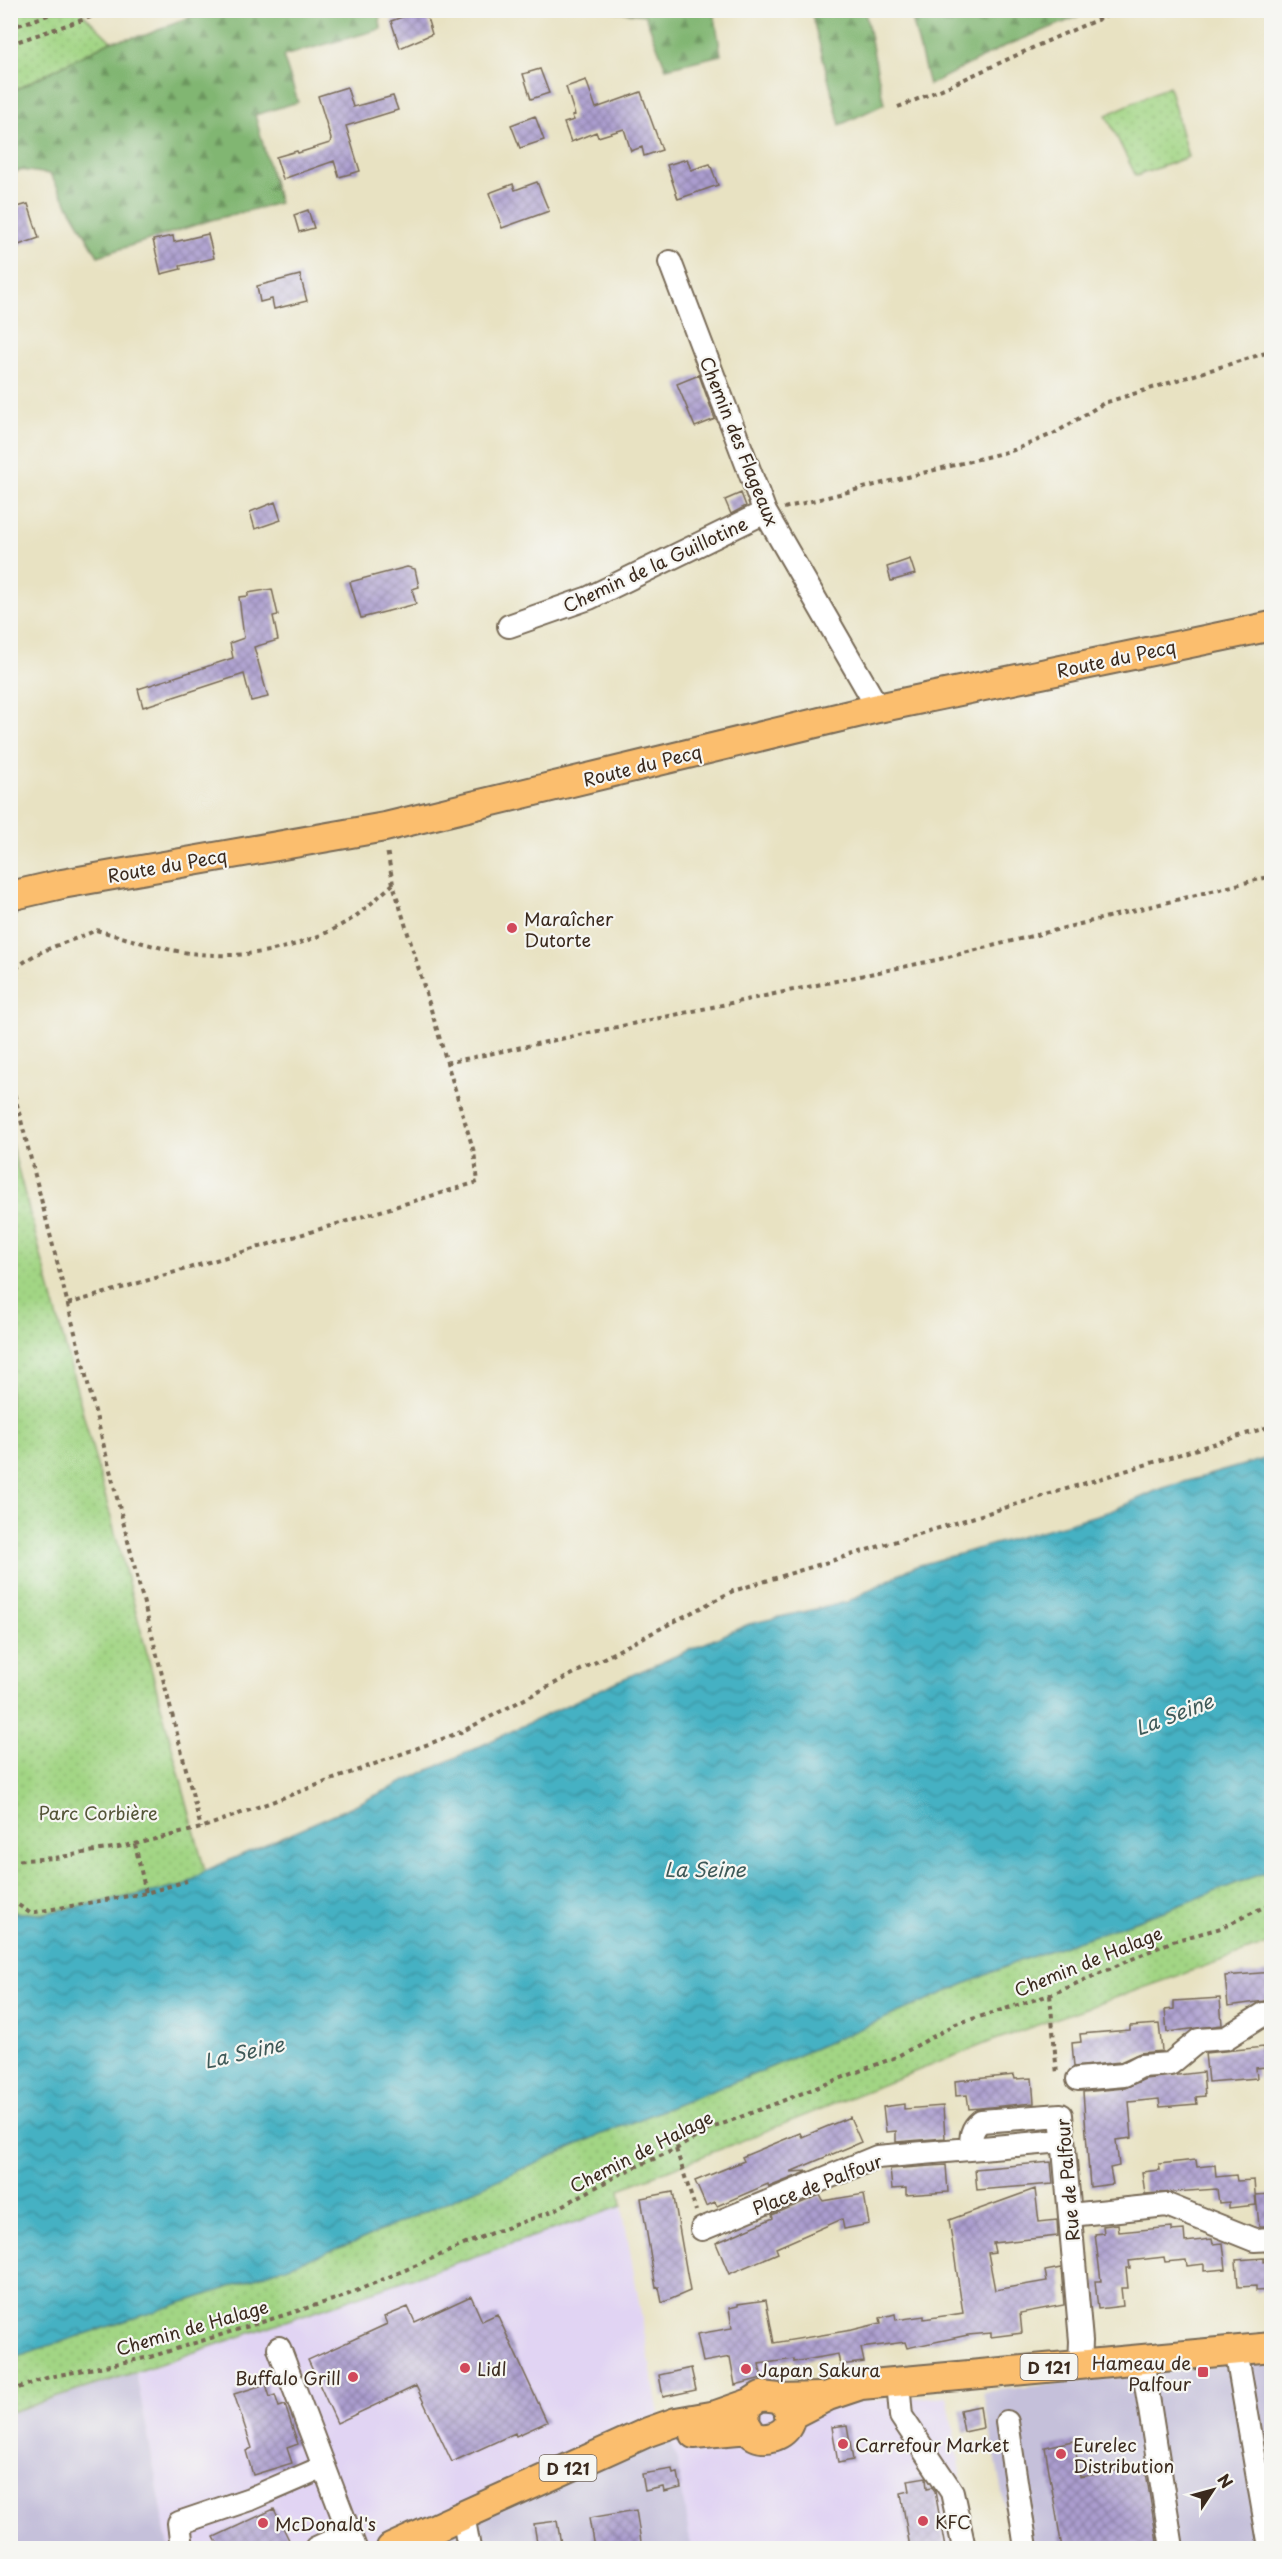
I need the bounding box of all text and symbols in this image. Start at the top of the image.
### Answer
street label: Chemin des Flageaux [694,352,786,530]
street label: Chemin de la Guillotine [558,509,752,619]
street label: Route du Pecq [1054,632,1178,684]
street label: Route du Pecq [580,737,704,793]
street label: Route du Pecq [105,841,229,889]
place label: Maraîcher Dutorte [524,905,614,953]
marker: Maraîcher Dutorte [505,921,519,935]
water label: La Seine [1131,1685,1218,1743]
park label: Parc Corbière [38,1799,158,1826]
water label: La Seine [664,1854,747,1884]
street label: Chemin de Halage [1010,1919,1166,2003]
water label: La Seine [201,2028,288,2076]
street label: Chemin de Halage [565,2103,717,2199]
street label: Rue de Palfour [1048,2117,1086,2242]
street label: Place de Palfour [748,2147,886,2221]
street label: Chemin de Halage [113,2292,271,2362]
place label: Hameau de Palfour [1092,2349,1192,2397]
road number: D 121 [1020,2354,1078,2380]
place label: Lidl [477,2355,507,2382]
place label: Japan Sakura [758,2356,880,2383]
marker: Lidl [458,2361,472,2375]
marker: Japan Sakura [739,2362,753,2376]
place label: Buffalo Grill [235,2364,341,2391]
marker: Hameau de Palfour [1196,2365,1210,2379]
marker: Buffalo Grill [346,2370,360,2384]
place label: Carrefour Market [855,2431,1009,2458]
place label: Eurelec Distribution [1073,2431,1174,2479]
marker: Carrefour Market [836,2437,850,2451]
marker: Eurelec Distribution [1054,2447,1068,2461]
road number: D 121 [540,2455,596,2481]
north arrow [1183,2460,1243,2520]
text: N [1213,2468,1239,2493]
place label: KFC [935,2508,971,2535]
place label: McDonald's [275,2510,376,2537]
marker: KFC [916,2514,930,2528]
marker: McDonald's [256,2516,270,2530]

